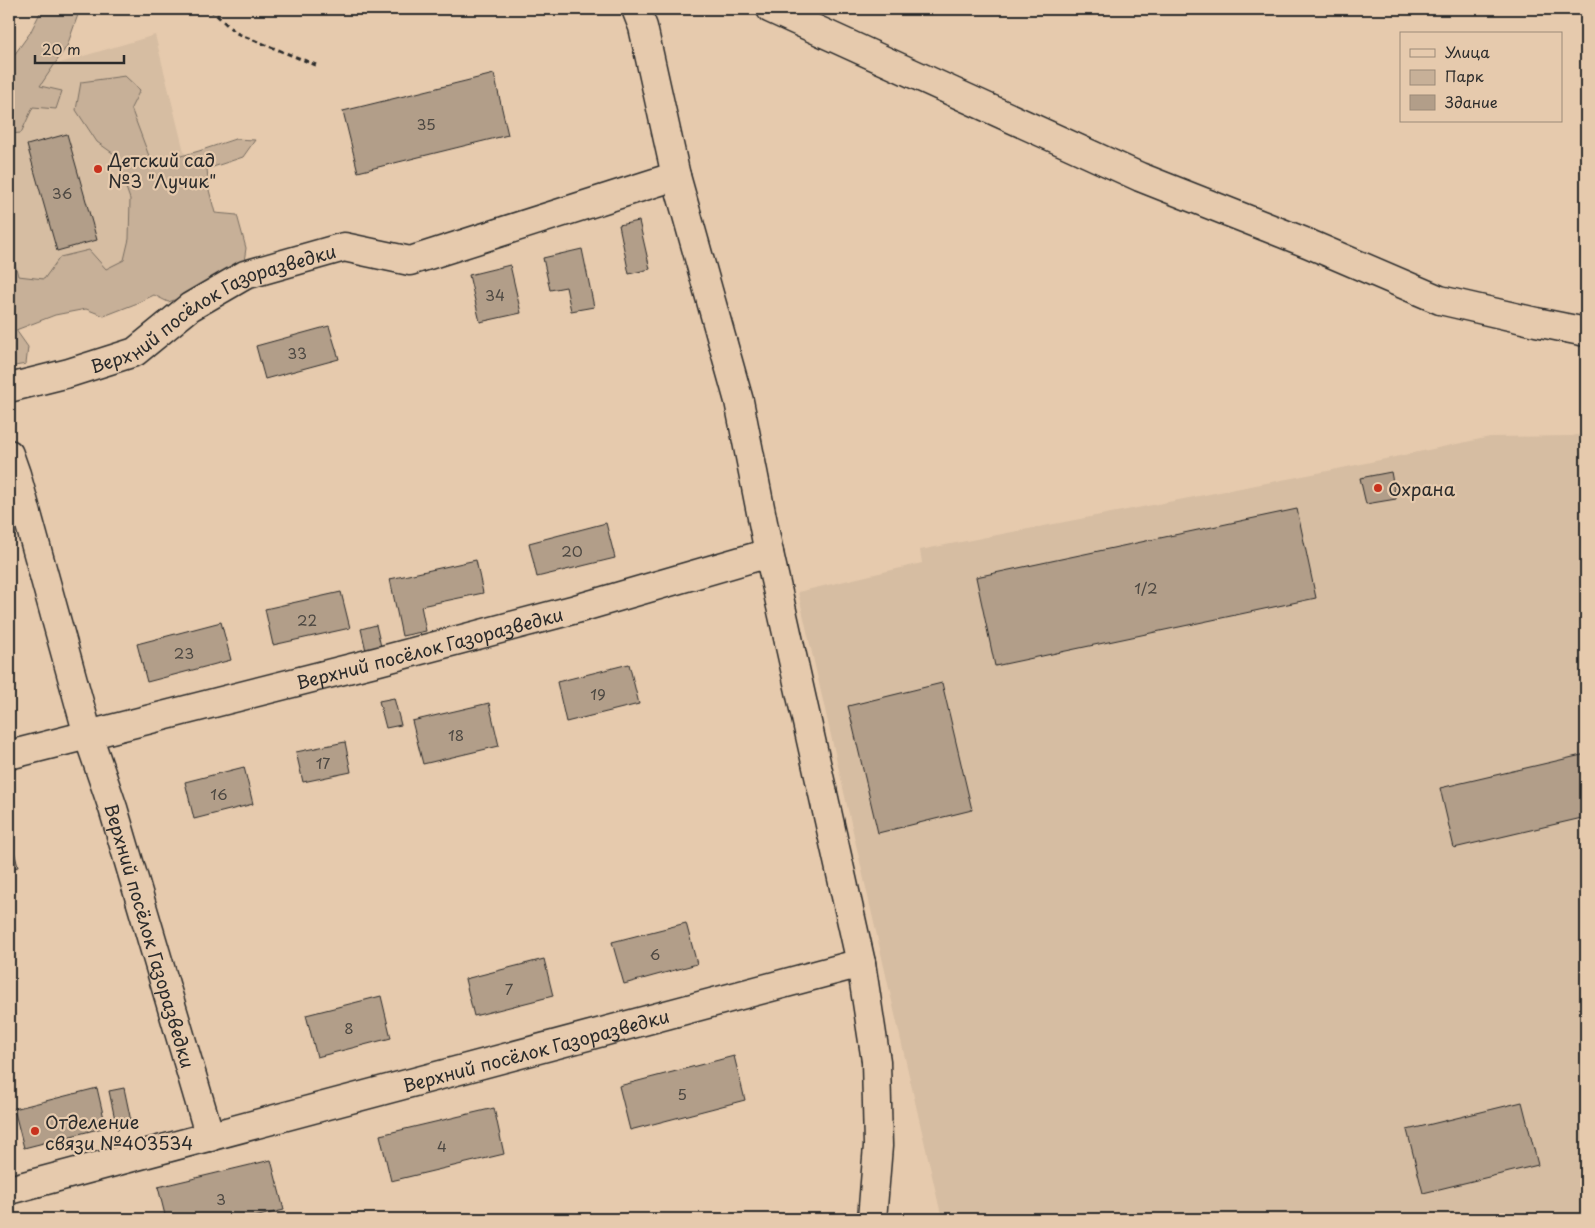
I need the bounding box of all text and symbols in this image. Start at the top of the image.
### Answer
scale bar [35,32,124,64]
legend [1400,32,1562,122]
text: 20 m [42,37,81,60]
text: Улица [1445,40,1490,63]
text: Парк [1445,64,1484,87]
text: Здание [1445,90,1498,113]
house number: 35 [416,112,436,135]
place label: Детский сад №3 "Лучик" [107,146,216,194]
marker: Детский сад №3 "Лучик" [92,163,104,175]
house number: 36 [52,181,72,204]
street label: Верхний посёлок Газоразведки [87,237,339,379]
house number: 34 [485,283,505,306]
house number: 33 [287,341,307,364]
place label: Охрана [1388,475,1456,502]
marker: Охрана [1372,482,1384,494]
house number: 20 [561,539,583,562]
house number: 1/2 [1134,576,1158,599]
street label: Верхний посёлок Газоразведки [293,600,566,695]
house number: 22 [297,608,317,631]
house number: 23 [174,641,194,664]
house number: 19 [590,682,606,705]
house number: 18 [448,723,464,746]
house number: 17 [316,751,330,774]
house number: 16 [210,782,228,805]
street label: Верхний посёлок Газоразведки [99,800,202,1071]
house number: 6 [650,942,660,965]
house number: 7 [505,977,514,1000]
street label: Верхний посёлок Газоразведки [399,1001,672,1098]
house number: 8 [344,1016,354,1039]
house number: 5 [677,1082,687,1105]
place label: Отделение связи №403534 [45,1108,193,1156]
marker: Отделение связи №403534 [29,1125,41,1137]
house number: 4 [437,1134,447,1157]
house number: 3 [216,1187,226,1210]

